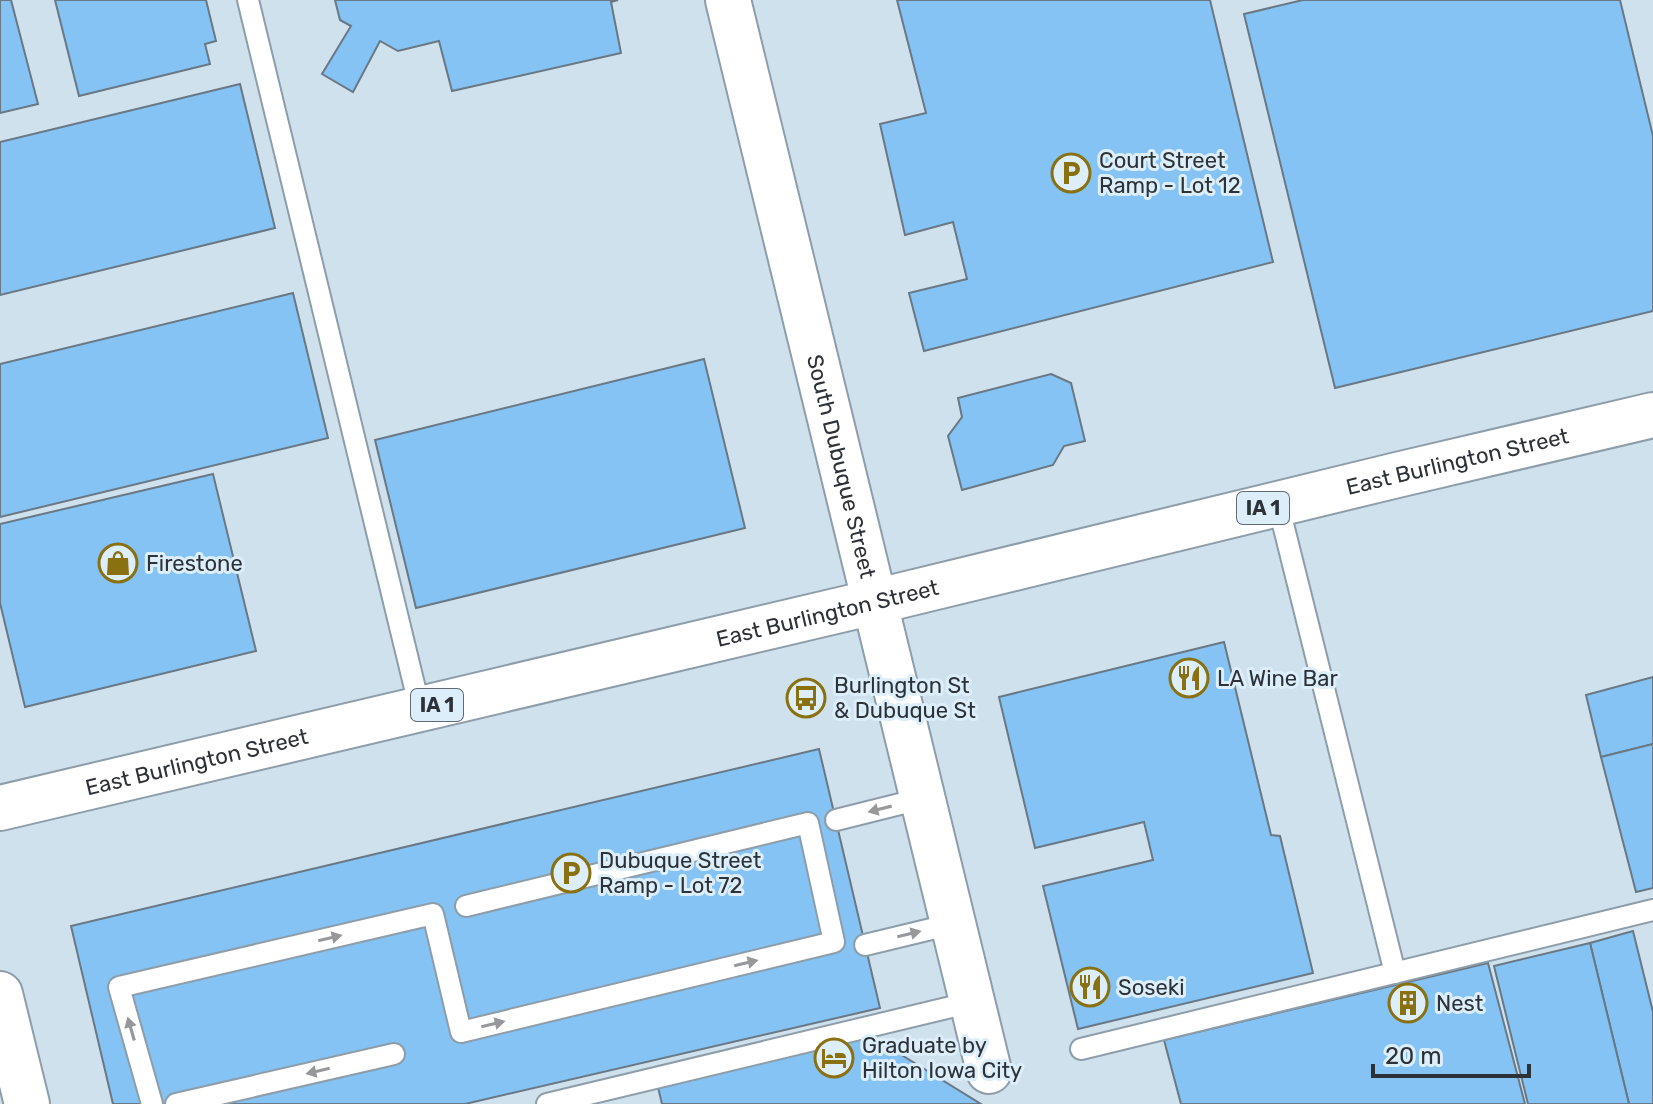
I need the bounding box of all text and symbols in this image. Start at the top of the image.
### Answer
place label: Court Street Ramp - Lot 12 [1099,147,1241,199]
parking icon: Court Street Ramp - Lot 12 [1050,152,1092,194]
street label: South Dubuque Street [801,352,882,581]
street label: East Burlington Street [1343,422,1572,500]
road number: IA 1 [1237,492,1289,524]
shop icon: Firestone [97,542,139,584]
place label: Firestone [146,550,243,577]
street label: East Burlington Street [713,573,942,652]
restaurant icon: LA Wine Bar [1168,657,1210,699]
place label: LA Wine Bar [1217,665,1338,692]
place label: Burlington St & Dubuque St [834,672,976,724]
bus stop icon: Burlington St & Dubuque St [785,677,827,719]
road number: IA 1 [411,689,463,721]
street label: East Burlington Street [83,722,311,801]
one-way arrow [867,804,892,816]
place label: Dubuque Street Ramp - Lot 72 [599,847,762,899]
parking icon: Dubuque Street Ramp - Lot 72 [550,852,592,894]
one-way arrow [896,928,921,940]
one-way arrow [317,931,342,944]
one-way arrow [733,957,758,969]
restaurant icon: Soseki [1069,966,1111,1008]
place label: Soseki [1118,974,1185,1001]
building icon: Nest [1387,982,1429,1024]
place label: Nest [1436,990,1484,1017]
one-way arrow [124,1016,137,1040]
one-way arrow [481,1017,506,1030]
scale bar [1373,1028,1529,1078]
place label: Graduate by Hilton Iowa City [862,1032,1022,1084]
hotel icon: Graduate by Hilton Iowa City [813,1037,855,1079]
text: 20 m [1385,1042,1442,1070]
one-way arrow [305,1066,330,1078]

